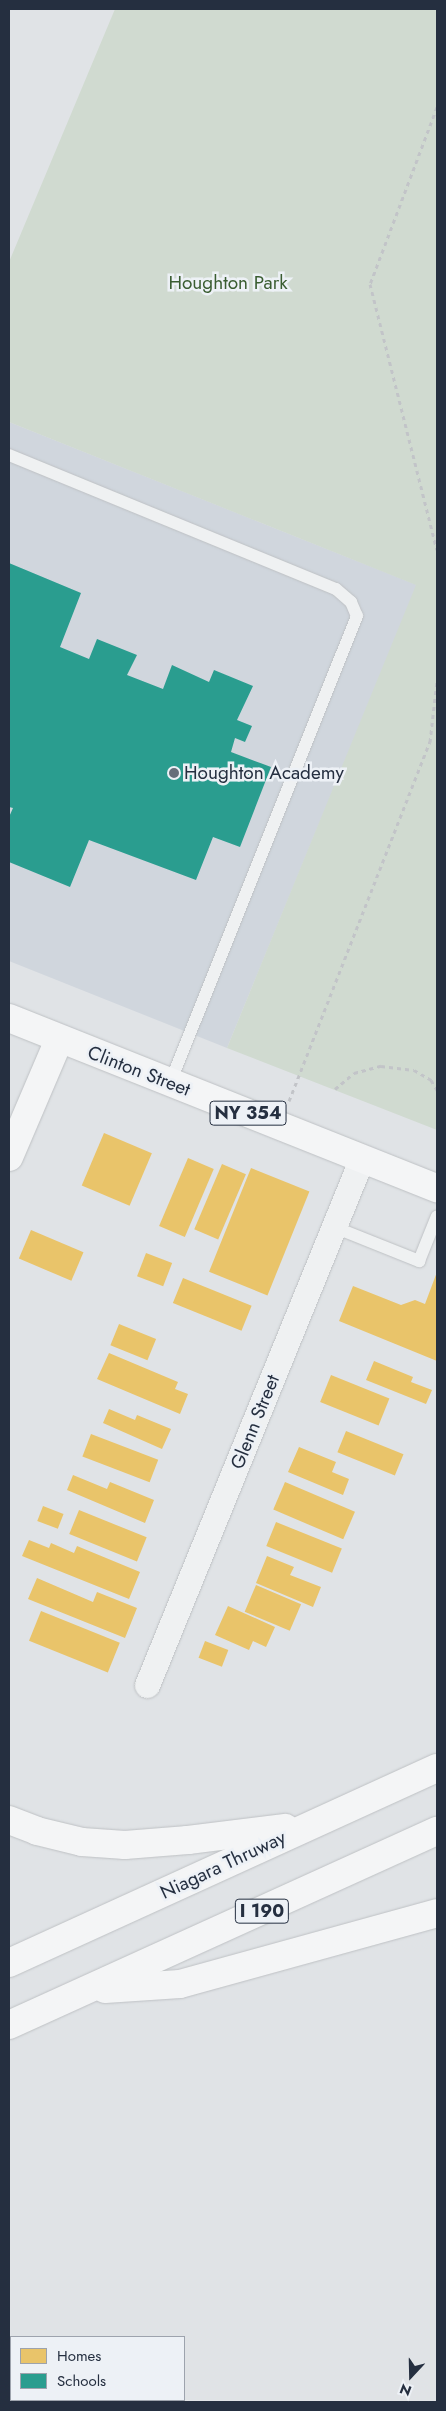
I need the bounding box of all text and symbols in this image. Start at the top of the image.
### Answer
park label: Houghton Park [168,272,288,294]
place label: Houghton Academy [184,762,344,784]
marker: Houghton Academy [168,767,180,779]
street label: Clinton Street [84,1041,194,1101]
road number: NY 354 [209,1098,287,1128]
street label: Glenn Street [226,1371,284,1473]
street label: Niagara Thruway [157,1826,289,1904]
road number: I 190 [234,1895,290,1926]
legend [10,2336,185,2401]
text: Homes [57,2345,101,2367]
north arrow [386,2351,436,2401]
text: Schools [57,2370,106,2392]
text: N [397,2379,414,2401]

